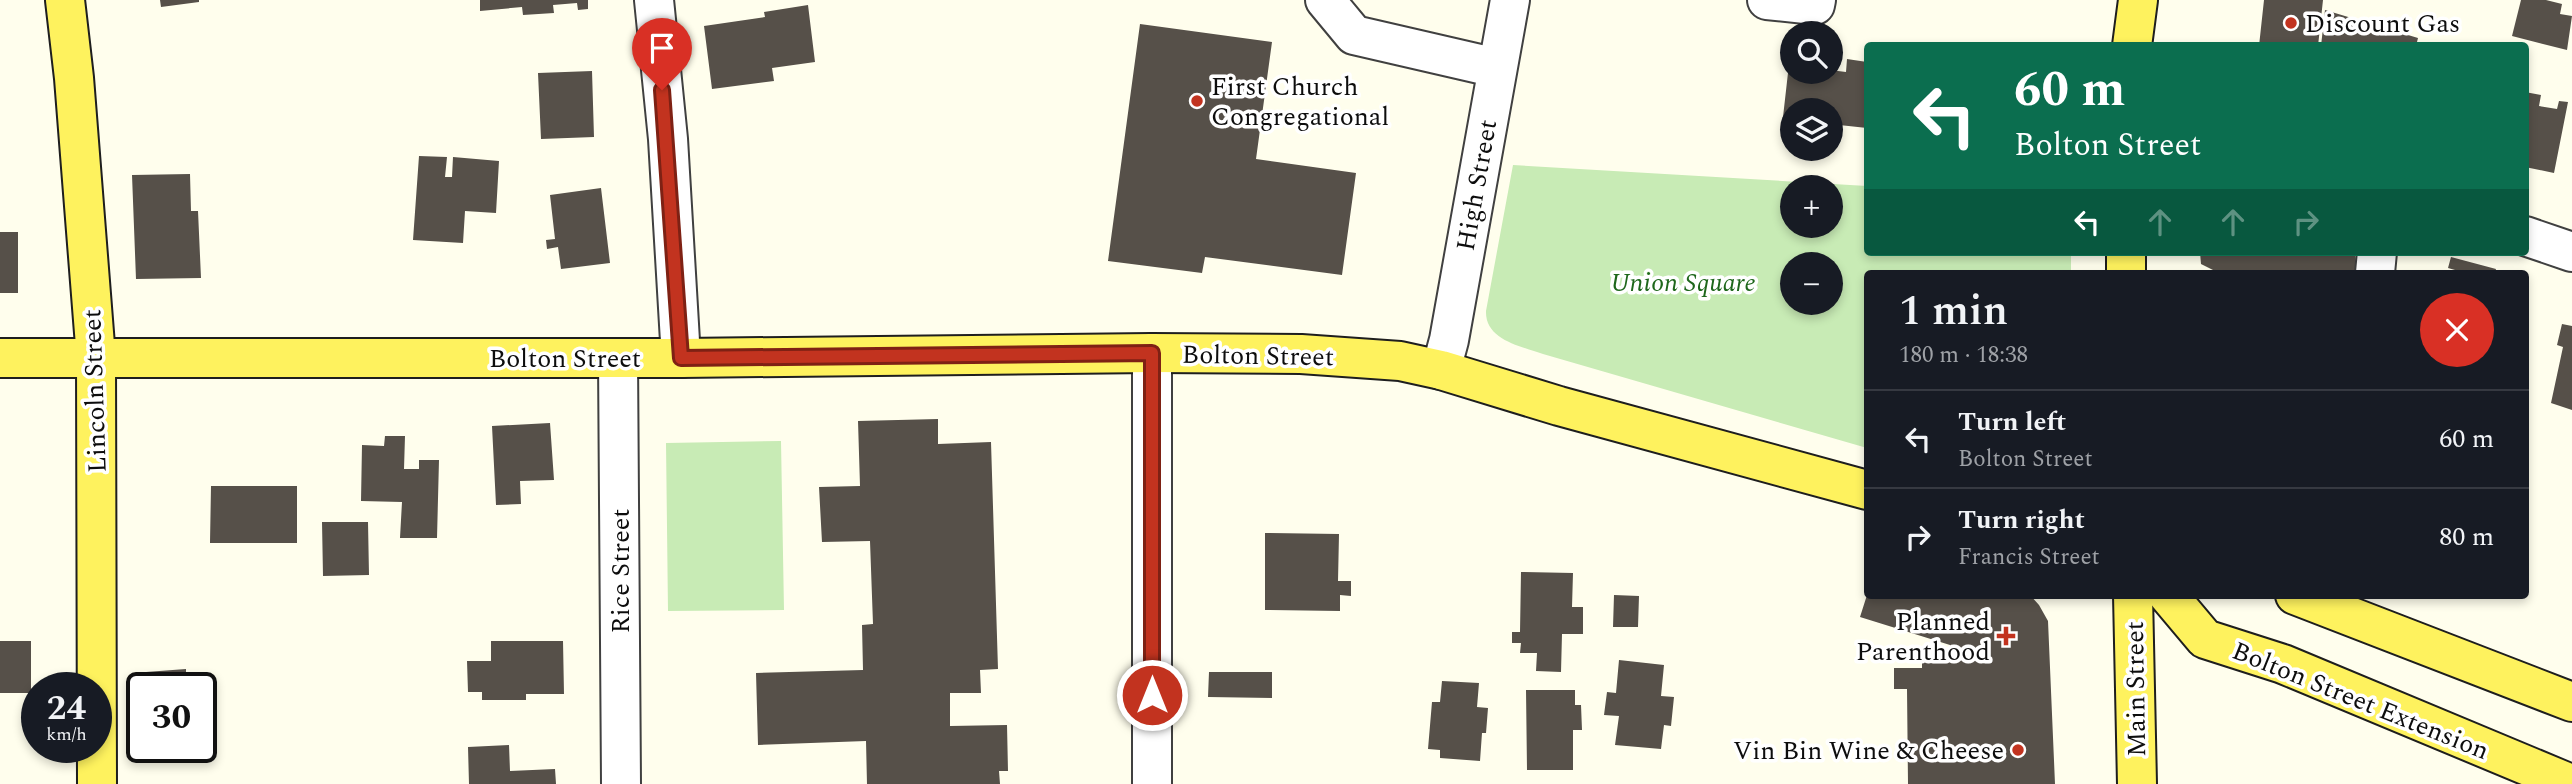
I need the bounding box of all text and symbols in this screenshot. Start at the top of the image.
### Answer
place label: Discount Gas [2305,4,2460,44]
marker: Discount Gas [2283,15,2299,31]
pin [632,18,692,90]
map controls [1780,21,1843,315]
button: search [1780,21,1843,84]
icon: arrive [643,29,681,67]
text: 60 m [2014,53,2125,128]
place label: First Church Congregational [1211,67,1389,137]
icon: left [1899,70,1990,161]
marker: First Church Congregational [1189,93,1205,109]
button: layers [1780,98,1843,161]
street label: High Street [1446,116,1508,254]
text: Bolton Street [2014,121,2201,170]
button: + [1780,175,1843,238]
icon: left [2068,203,2106,241]
icon: ahead [2141,203,2179,241]
icon: ahead [2214,203,2252,241]
icon: right [2287,203,2325,241]
button: − [1780,252,1843,315]
park label: Union Square [1610,263,1756,303]
text: 1 min [1899,280,2008,343]
button: close [2420,293,2494,367]
street label: Lincoln Street [72,308,118,473]
street label: Bolton Street [1182,335,1334,377]
text: 180 m · 18:38 [1899,338,2028,373]
street label: Bolton Street [489,339,641,379]
text: Turn left [1958,402,2066,442]
text: 60 m [2439,419,2494,459]
icon: left [1899,420,1937,458]
text: Bolton Street [1958,442,2093,477]
text: Turn right [1958,500,2085,540]
street label: Rice Street [601,508,641,634]
text: 80 m [2439,517,2494,557]
icon: right [1899,518,1937,556]
text: Francis Street [1958,540,2100,575]
place label: Planned Parenthood [1856,602,1990,672]
street label: Main Street [2115,621,2157,757]
marker: Planned Parenthood [1996,626,2016,646]
street label: Bolton Street Extension [2226,631,2495,771]
position arrow [1115,658,1189,732]
speed limit sign: 30 [126,672,217,763]
text: 24 [47,682,86,735]
text: km/h [46,721,87,748]
place label: Vin Bin Wine & Cheese [1733,731,2004,771]
marker: Vin Bin Wine & Cheese [2010,742,2026,758]

